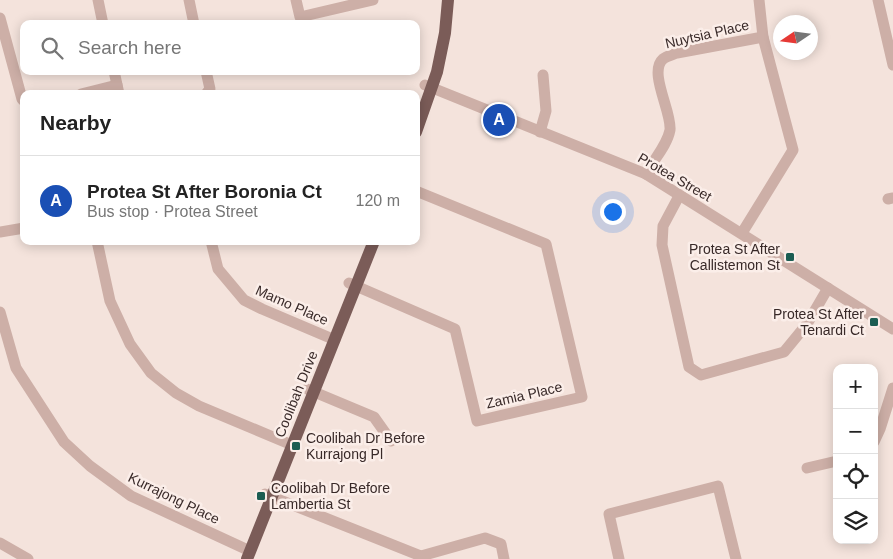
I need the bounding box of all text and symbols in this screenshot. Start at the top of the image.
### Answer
north arrow [773,15,818,60]
street label: Nuytsia Place [664,17,751,51]
search box [20,20,420,75]
icon: search [38,34,66,62]
text: Search here [78,37,182,58]
pin: A [483,101,515,139]
text: Nearby [40,111,111,134]
street label: Protea Street [635,149,715,205]
text: Protea St After Boronia Ct [87,181,322,202]
text: A [50,192,62,209]
text: 120 m [356,192,400,209]
your location [600,199,626,225]
text: Bus stop · Protea Street [87,203,258,220]
place label: Protea St After Callistemon St [689,241,780,273]
marker: Protea St After Callistemon St [784,251,796,263]
street label: Mamo Place [253,282,331,328]
place label: Protea St After Tenardi Ct [773,306,864,338]
marker: Protea St After Tenardi Ct [868,316,880,328]
street label: Coolibah Drive [271,348,321,440]
map controls [833,364,878,544]
button: + [833,364,878,409]
street label: Zamia Place [484,378,564,412]
button: − [833,409,878,454]
place label: Coolibah Dr Before Kurrajong Pl [306,430,425,462]
marker: Coolibah Dr Before Kurrajong Pl [290,440,302,452]
button: locate [833,454,878,499]
street label: Kurrajong Place [126,469,222,527]
place label: Coolibah Dr Before Lambertia St [271,480,390,512]
marker: Coolibah Dr Before Lambertia St [255,490,267,502]
button: layers [833,499,878,544]

